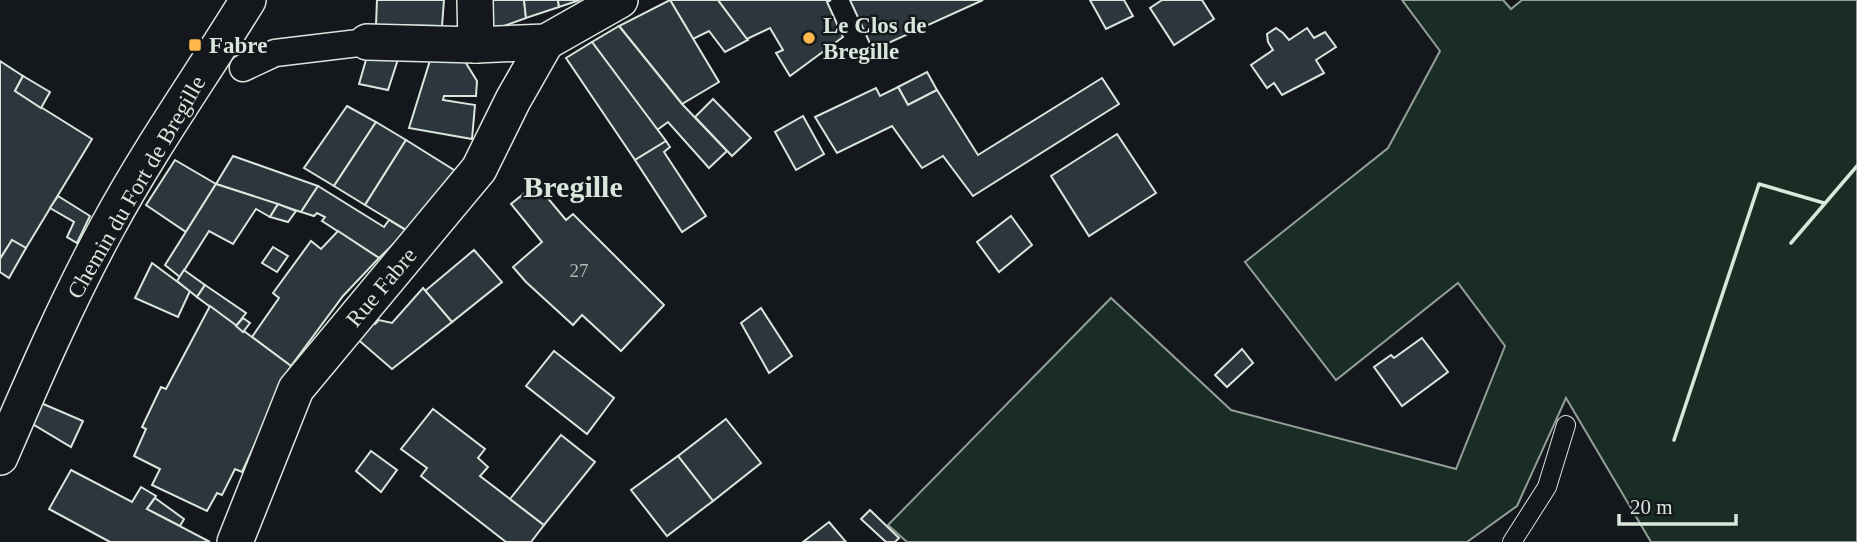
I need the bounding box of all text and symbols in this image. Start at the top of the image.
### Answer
place label: Le Clos de Bregille [823,13,927,64]
marker: Le Clos de Bregille [801,30,817,46]
place label: Fabre [209,33,267,58]
marker: Fabre [187,37,203,53]
street label: Chemin du Fort de Bregille [62,71,211,303]
district label: Bregille [523,170,623,203]
street label: Rue Fabre [341,243,422,332]
house number: 27 [570,260,589,281]
scale bar [1619,482,1736,526]
text: 20 m [1630,495,1673,519]

